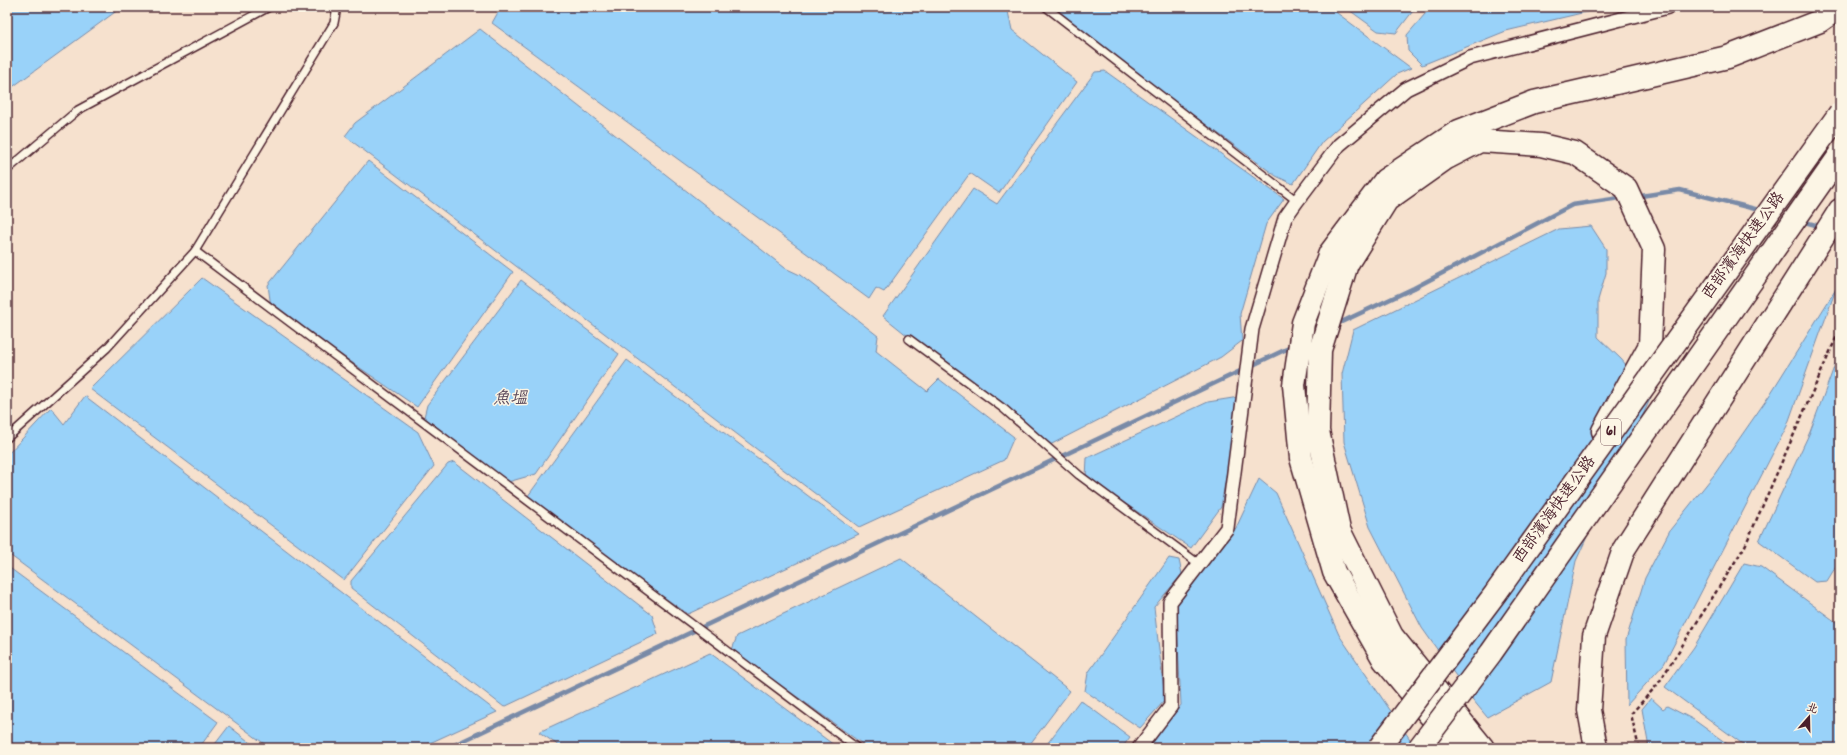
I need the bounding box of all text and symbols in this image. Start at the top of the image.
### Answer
street label: 西部濱海快速公路 [1697,187,1791,305]
water label: 魚塭 [493,388,529,412]
road number: 61 [1601,419,1621,445]
street label: 西部濱海快速公路 [1508,451,1602,569]
north arrow [1789,697,1829,737]
text: 北 [1804,700,1820,719]

